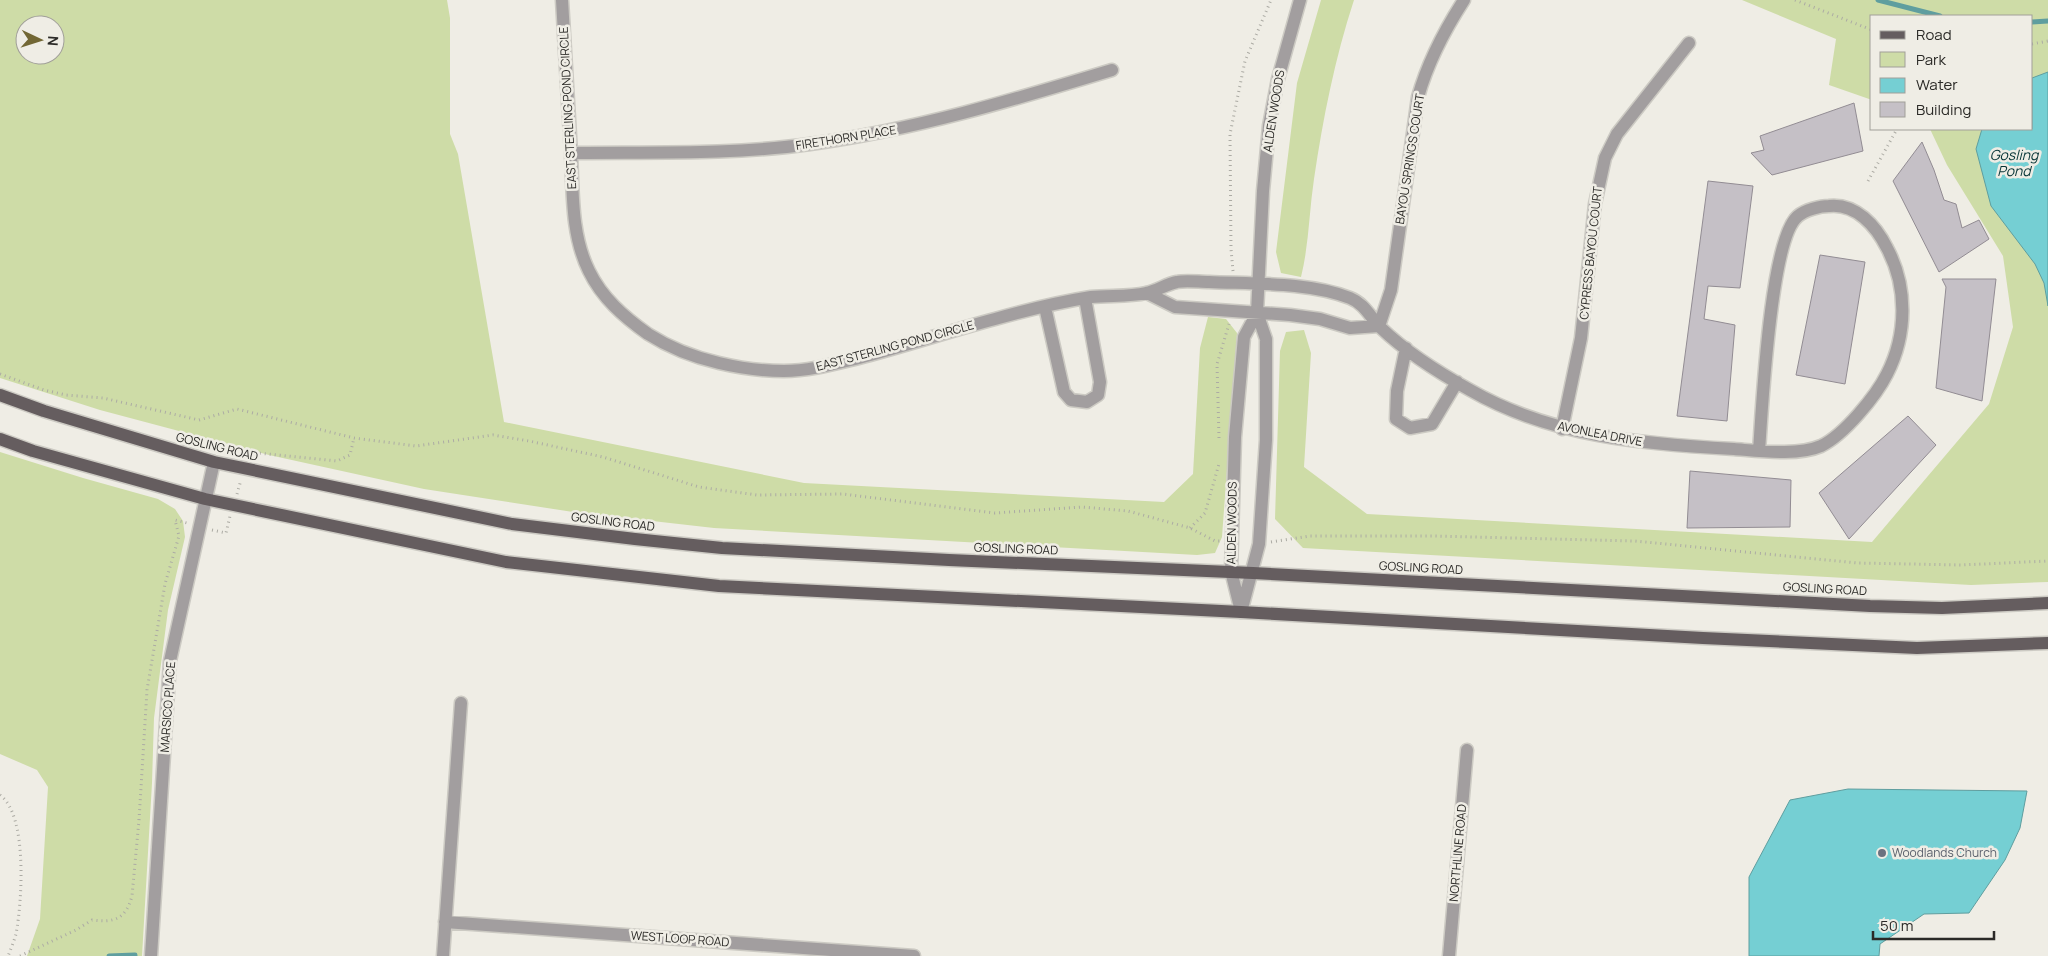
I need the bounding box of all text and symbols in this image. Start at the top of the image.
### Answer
north arrow [15,15,65,65]
legend [1870,15,2033,130]
text: Road [1916,24,1952,45]
street label: EAST STERLING POND CIRCLE [555,26,580,190]
text: N [44,35,63,47]
text: Park [1916,49,1946,70]
street label: ALDEN WOODS [1259,69,1288,153]
text: Water [1916,74,1958,95]
street label: BAYOU SPRINGS COURT [1391,92,1428,225]
text: Building [1916,99,1971,120]
street label: FIRETHORN PLACE [794,121,898,154]
water label: Gosling Pond [1990,145,2040,180]
street label: CYPRESS BAYOU COURT [1575,185,1606,320]
street label: EAST STERLING POND CIRCLE [814,316,976,375]
street label: AVONLEA DRIVE [1556,417,1644,450]
street label: GOSLING ROAD [174,428,260,465]
street label: ALDEN WOODS [1222,481,1241,565]
street label: GOSLING ROAD [570,508,656,535]
street label: GOSLING ROAD [974,539,1058,558]
street label: GOSLING ROAD [1379,557,1464,578]
street label: GOSLING ROAD [1783,578,1868,599]
street label: MARSICO PLACE [156,661,179,753]
street label: NORTHLINE ROAD [1445,803,1470,902]
place label: Woodlands Church [1892,844,1997,861]
marker: Woodlands Church [1876,847,1888,859]
scale bar [1873,908,1994,940]
text: 50 m [1880,915,1914,936]
street label: WEST LOOP ROAD [630,927,730,950]

